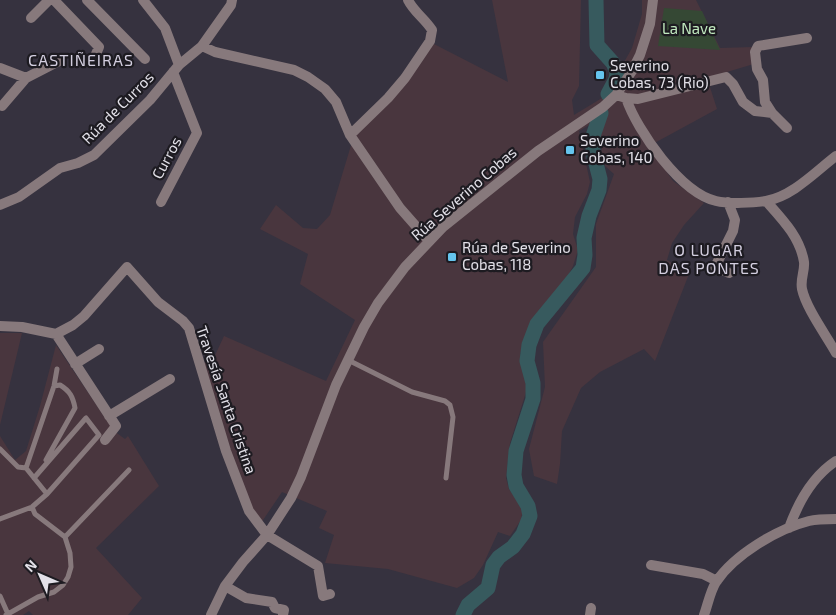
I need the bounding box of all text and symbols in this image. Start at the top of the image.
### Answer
park label: La Nave [662,19,716,37]
district label: CASTIÑEIRAS [28,50,134,69]
place label: Severino Cobas, 73 (Rio) [610,56,709,91]
street label: Rúa de Curros [78,68,157,147]
marker: Severino Cobas, 73 (Rio) [594,69,606,81]
place label: Severino Cobas, 140 [580,131,652,166]
street label: Curros [148,133,185,182]
street label: Rúa Severino Cobas [407,143,520,244]
marker: Severino Cobas, 140 [564,144,576,156]
place label: Rúa de Severino Cobas, 118 [462,238,571,273]
district label: O LUGAR DAS PONTES [658,240,760,277]
marker: Rúa de Severino Cobas, 118 [446,251,458,263]
street label: Travesía Santa Cristina [193,323,261,476]
north arrow [15,550,65,600]
text: N [21,556,40,575]

